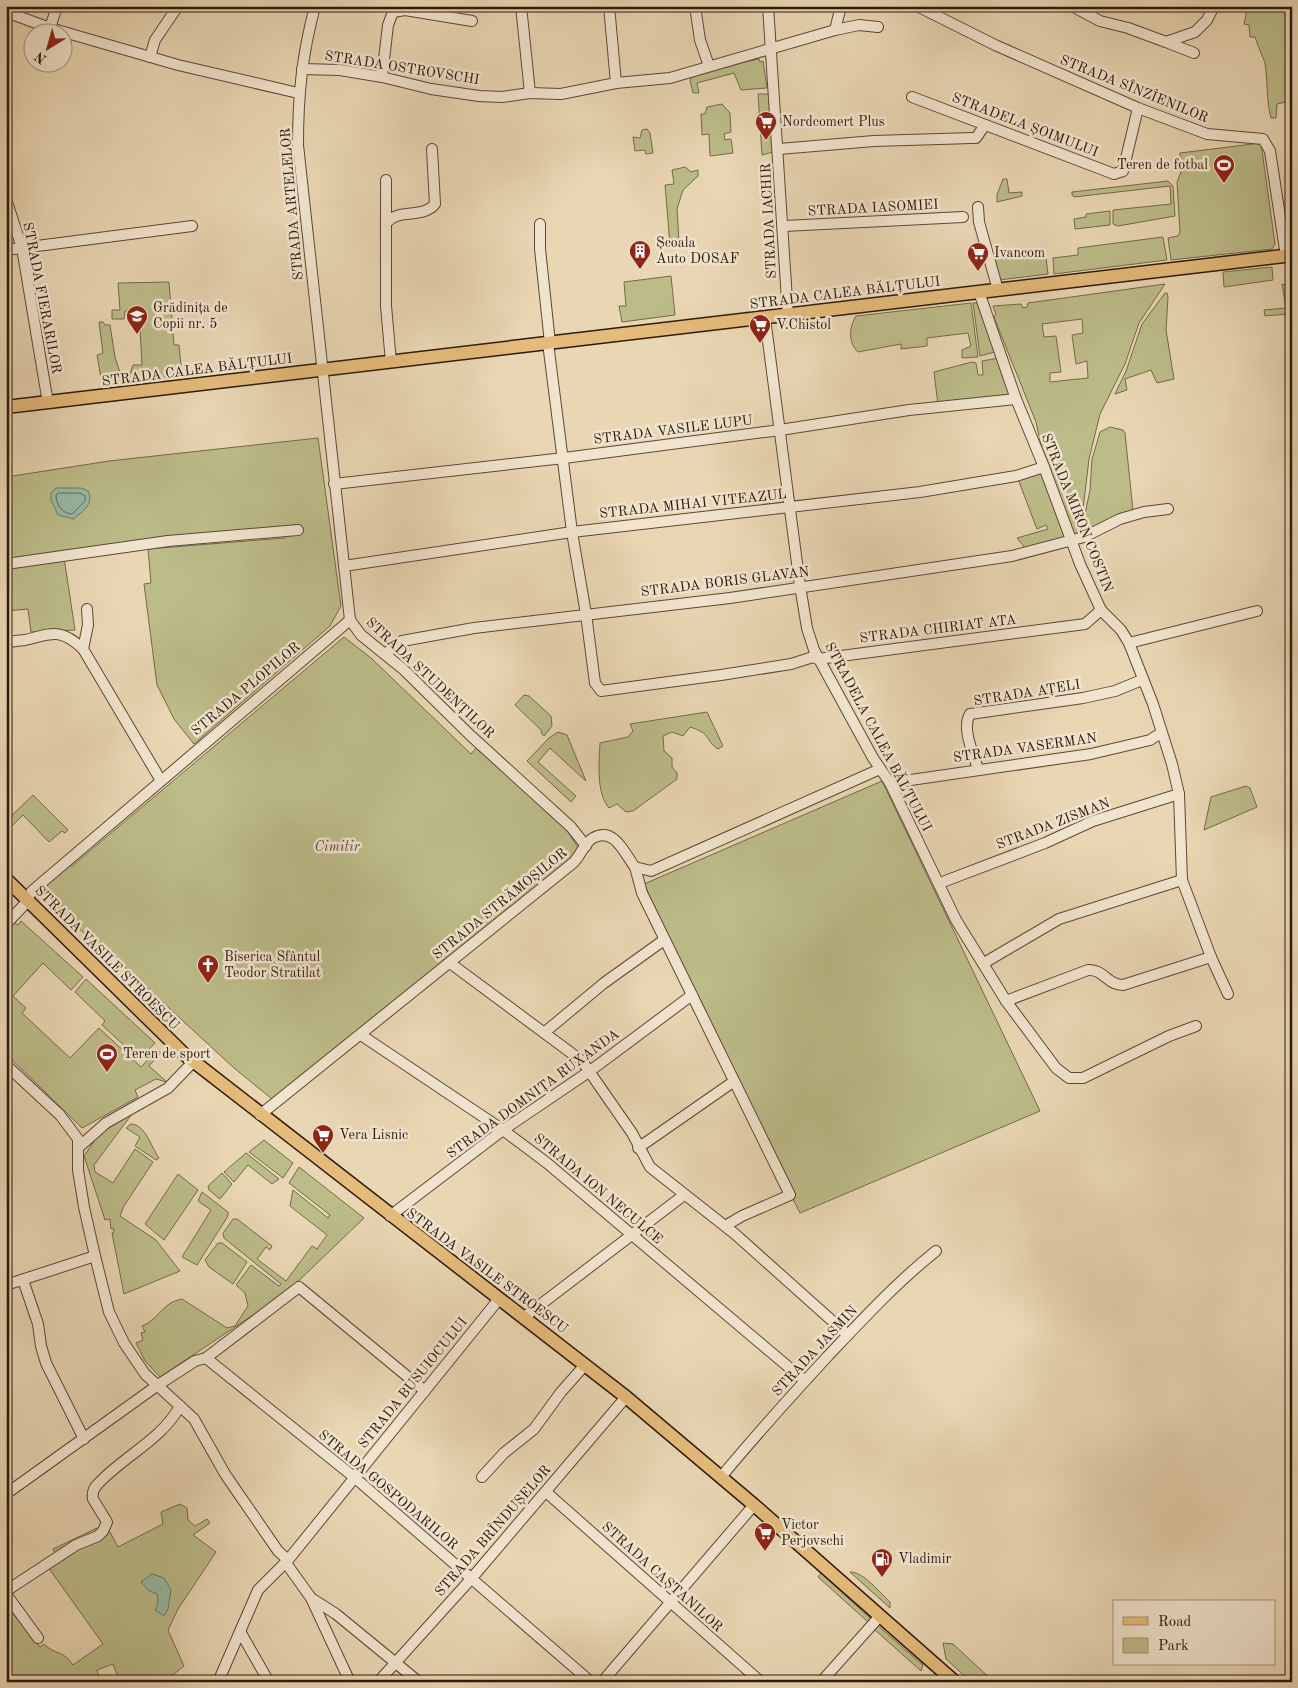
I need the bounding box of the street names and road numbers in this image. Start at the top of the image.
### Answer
street label: STRADA OSTROVSCHI [324,49,480,87]
street label: STRADA SÎNZÎENILOR [1058,50,1211,125]
street label: STRADELA ȘOIMULUI [950,91,1100,159]
street label: STRADA ARTELELOR [278,127,306,281]
street label: STRADA IACHIR [759,163,779,279]
street label: STRADA IASOMIEI [807,198,939,218]
street label: STRADA FIERARILOR [20,221,64,375]
street label: STRADA CALEA BĂLȚULUI [748,271,941,313]
street label: STRADA CALEA BĂLȚULUI [100,348,293,390]
street label: STRADA VASILE LUPU [593,413,753,447]
street label: STRADA MIRON COSTIN [1039,432,1115,595]
street label: STRADA MIHAI VITEAZUL [599,487,787,521]
street label: STRADA BORIS GLAVAN [640,565,810,599]
street label: STRADA CHIRIAT ATA [859,612,1018,646]
street label: STRADA STUDENȚILOR [362,615,497,742]
street label: STRADELA CALEA BĂLȚULUI [821,639,937,834]
street label: STRADA PLOPILOR [189,640,303,738]
street label: STRADA AȚELI [973,678,1082,709]
street label: STRADA VASERMAN [952,731,1098,765]
street label: STRADA ZISMAN [994,796,1112,852]
street label: STRADA STRĂMOȘILOR [428,843,570,962]
street label: STRADA VASILE STROESCU [32,883,182,1033]
street label: STRADA DOMNIȚA RUXANDA [444,1027,623,1162]
street label: STRADA ION NECULCE [531,1131,665,1247]
street label: STRADA VASILE STROESCU [404,1206,570,1336]
street label: STRADA JASMIN [770,1303,861,1399]
street label: STRADA BUSUIOCULUI [356,1315,470,1451]
street label: STRADA GOSPODARILOR [316,1428,460,1552]
street label: STRADA BRÎNDUȘELOR [430,1461,554,1599]
street label: STRADA CAȘTANILOR [599,1519,725,1635]

